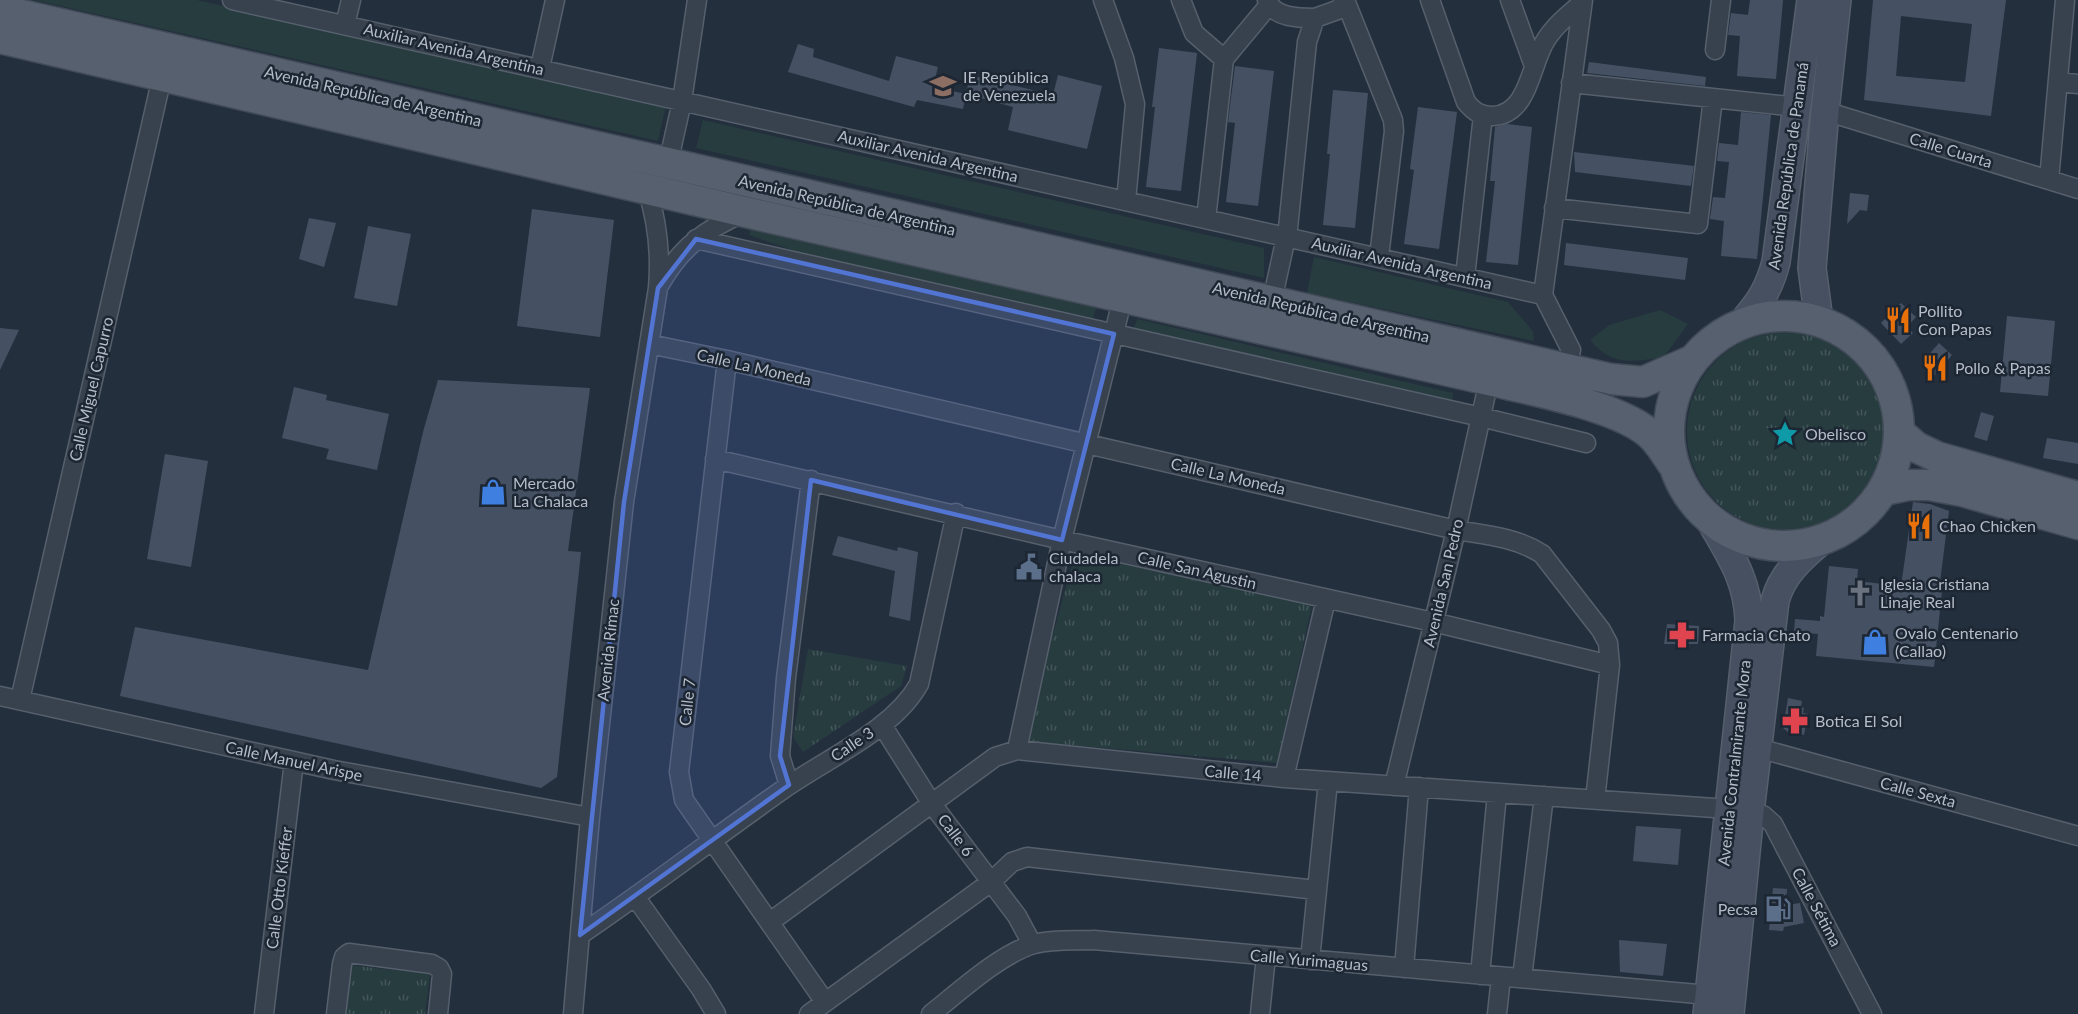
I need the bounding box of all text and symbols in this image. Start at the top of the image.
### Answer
street label: Auxiliar Avenida Argentina [362,19,546,79]
street label: Avenida República de Argentina [263,61,483,130]
street label: Avenida República de Panamá [1764,61,1811,271]
place label: IE República de Venezuela [963,67,1056,104]
school or university icon: IE República de Venezuela [928,71,958,101]
street label: Auxiliar Avenida Argentina [836,126,1020,186]
street label: Calle Cuarta [1907,128,1995,171]
street label: Avenida República de Argentina [737,170,957,239]
street label: Auxiliar Avenida Argentina [1310,233,1494,293]
street label: Avenida República de Argentina [1211,277,1431,346]
place label: Pollito Con Papas [1918,301,1992,338]
restaurant icon: Pollito Con Papas [1883,305,1913,335]
street label: Calle Miguel Capurro [65,315,116,463]
street label: Calle La Moneda [695,344,813,389]
restaurant icon: Pollo & Papas [1920,353,1950,383]
place label: Pollo & Papas [1955,358,2051,377]
place icon: Obelisco [1770,419,1800,449]
place label: Obelisco [1805,424,1866,443]
street label: Calle La Moneda [1169,453,1287,498]
place label: Mercado La Chalaca [513,473,588,510]
shop icon: Mercado La Chalaca [478,477,508,507]
restaurant icon: Chao Chicken [1904,511,1934,541]
place label: Chao Chicken [1939,516,2036,535]
street label: Avenida San Pedro [1419,517,1467,649]
street label: Calle San Agustin [1136,547,1258,592]
place label: Ciudadela chalaca [1049,548,1119,585]
public building icon: Ciudadela chalaca [1014,552,1044,582]
place label: Iglesia Cristiana Linaje Real [1880,574,1990,611]
church icon: Iglesia Cristiana Linaje Real [1845,578,1875,608]
street label: Avenida Rímac [593,597,622,702]
pharmacy icon: Farmacia Chato [1667,620,1697,650]
place label: Ovalo Centenario (Callao) [1895,623,2018,660]
place label: Farmacia Chato [1702,625,1811,644]
shop icon: Ovalo Centenario (Callao) [1860,627,1890,657]
street label: Avenida Contralmirante Mora [1713,659,1754,867]
street label: Calle 7 [675,677,698,727]
pharmacy icon: Botica El Sol [1780,706,1810,736]
place label: Botica El Sol [1815,711,1902,730]
street label: Calle 3 [827,722,877,765]
street label: Calle Manuel Arispe [224,737,364,784]
street label: Calle 14 [1204,761,1262,784]
street label: Calle Sexta [1878,772,1958,811]
street label: Calle 6 [934,810,978,860]
street label: Calle Otto Kieffer [262,826,295,950]
street label: Calle Sétima [1789,864,1846,950]
fuel station icon: Pecsa [1763,894,1793,924]
place label: Pecsa [1718,899,1758,918]
street label: Calle Yurimaguas [1249,945,1369,974]

